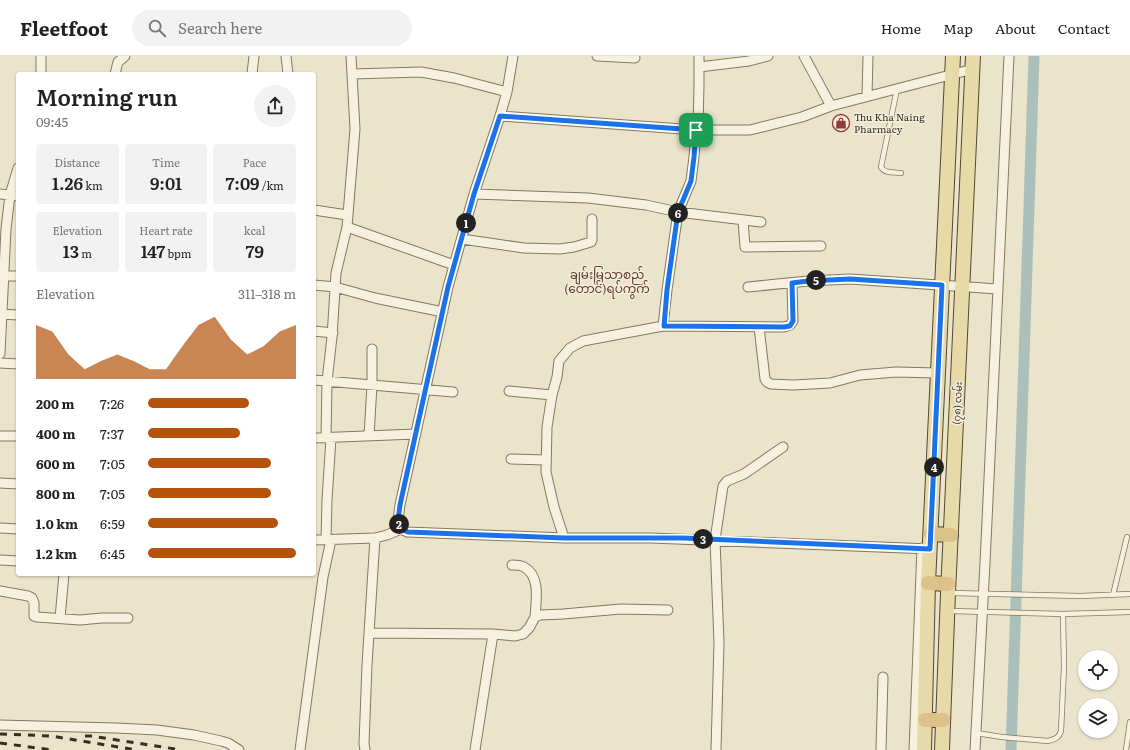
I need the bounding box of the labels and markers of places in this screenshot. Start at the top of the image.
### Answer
place label: Thu Kha Naing Pharmacy [854,109,925,136]
pin [679,113,713,147]
shop icon: Thu Kha Naing Pharmacy [831,113,851,133]
pin: 6 [668,203,688,223]
pin: 1 [456,213,476,233]
pin: 5 [806,270,826,290]
pin: 4 [924,457,944,477]
pin: 2 [389,514,409,534]
pin: 3 [693,529,713,549]

